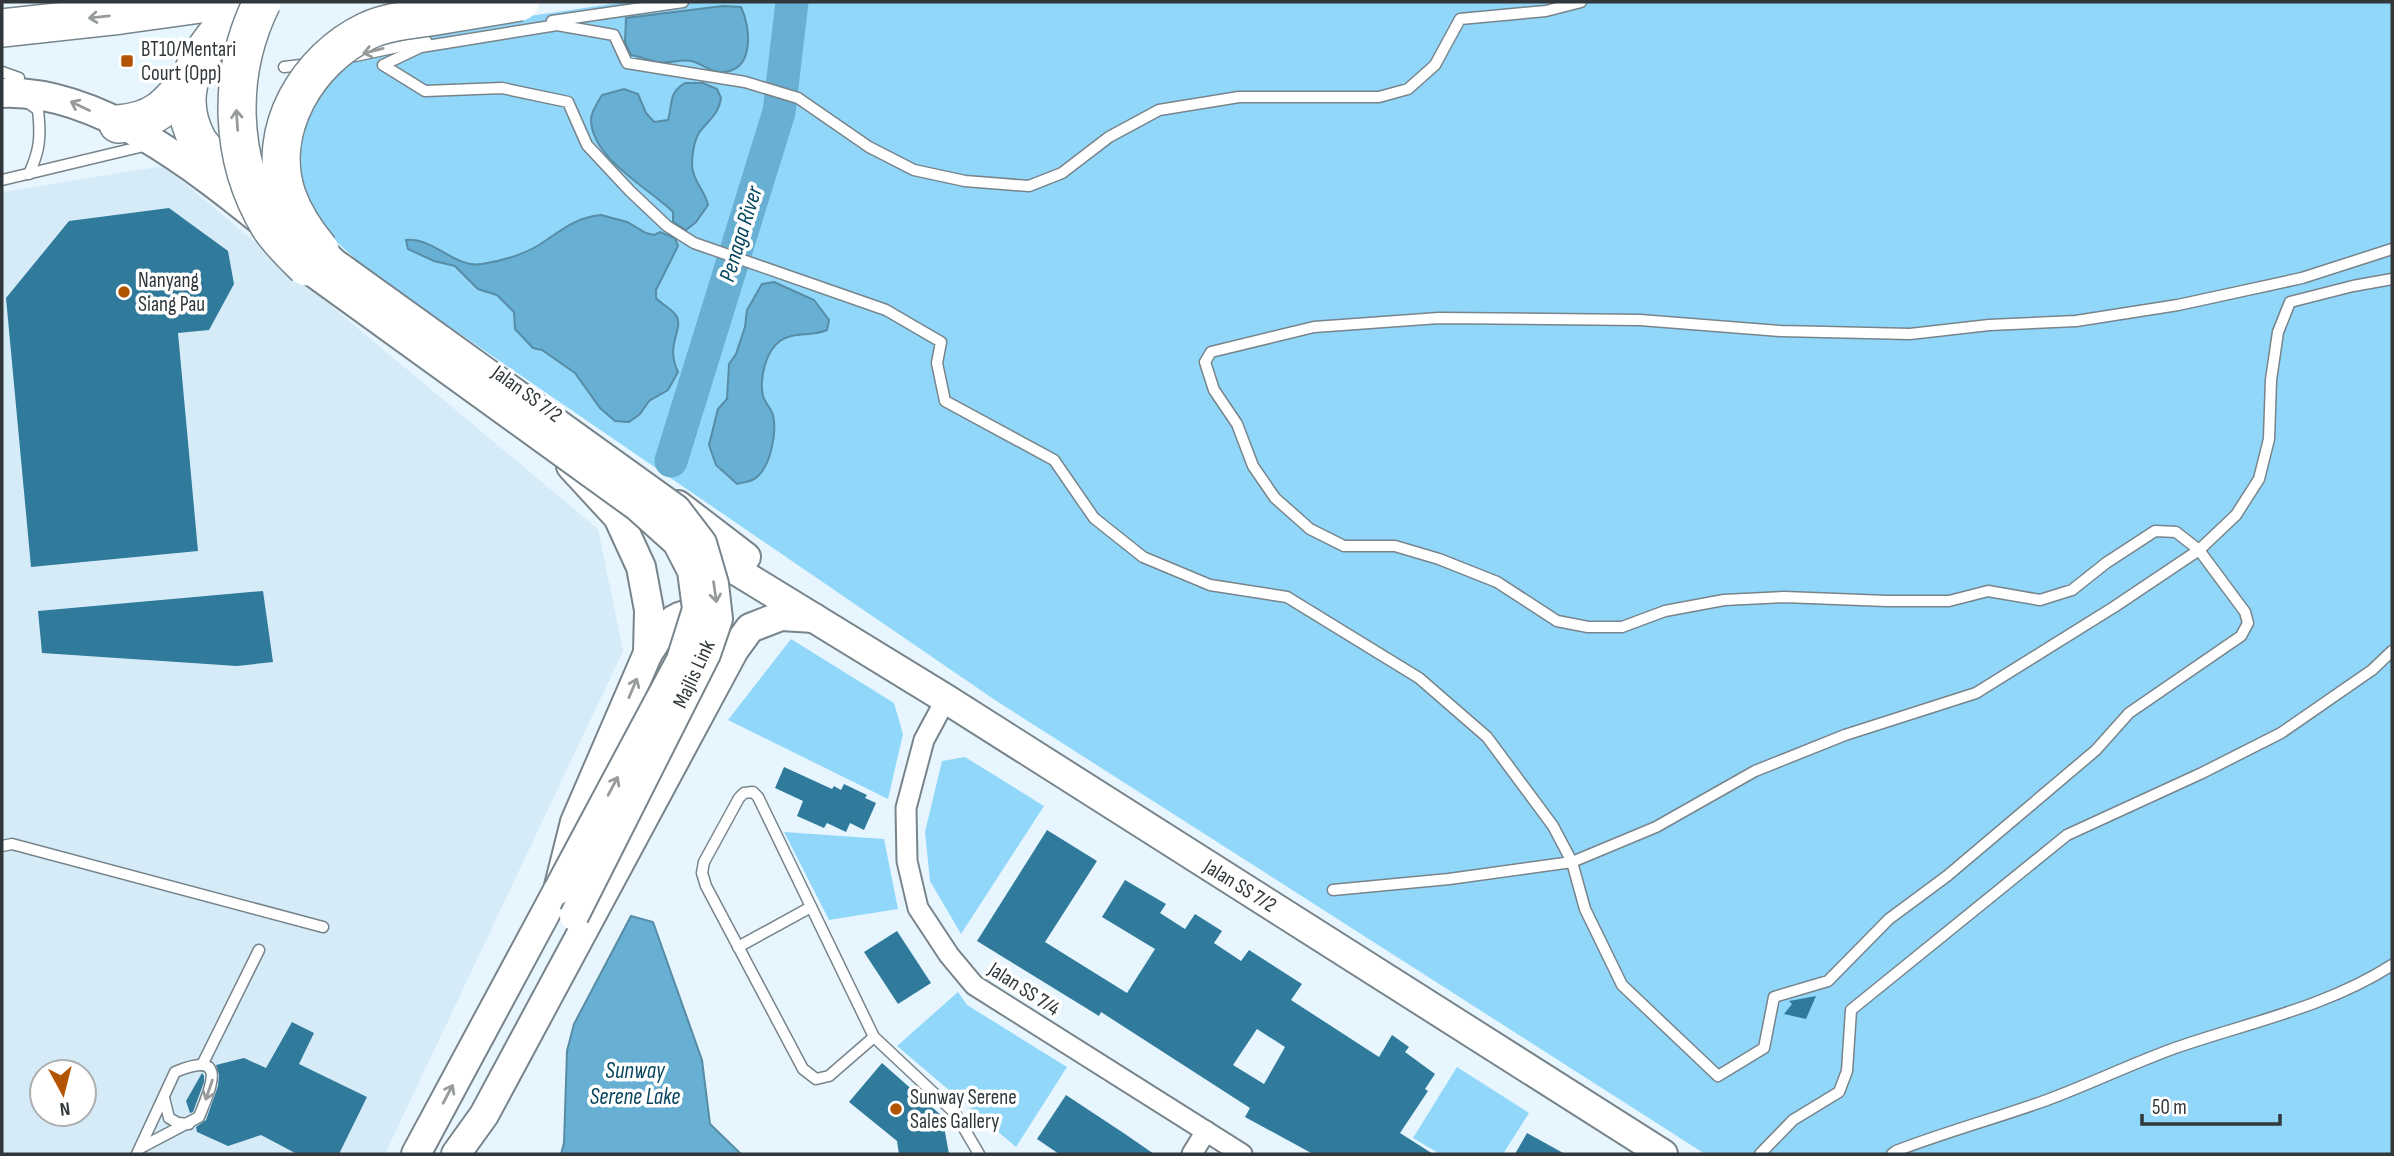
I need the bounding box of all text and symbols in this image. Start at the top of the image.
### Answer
one-way arrow [88,11,110,24]
place label: BT10/Mentari Court (Opp) [141,37,236,86]
one-way arrow [363,45,385,58]
marker: BT10/Mentari Court (Opp) [119,53,135,69]
one-way arrow [70,99,91,113]
one-way arrow [230,110,243,132]
water label: Penaga River [713,181,769,285]
place label: Nanyang Siang Pau [138,268,205,317]
marker: Nanyang Siang Pau [116,284,132,300]
street label: Jalan SS 7/2 [486,360,567,428]
one-way arrow [708,580,721,602]
street label: Majlis Link [667,636,721,712]
one-way arrow [627,678,640,700]
one-way arrow [607,776,621,797]
street label: Jalan SS 7/2 [1198,853,1281,918]
street label: Jalan SS 7/4 [983,956,1065,1021]
water label: Sunway Serene Lake [590,1057,680,1111]
north arrow [28,1058,98,1128]
one-way arrow [202,1079,215,1101]
scale bar [2142,1082,2280,1126]
one-way arrow [442,1084,455,1105]
place label: Sunway Serene Sales Gallery [910,1085,1017,1134]
text: 50 m [2152,1095,2187,1120]
text: N [58,1096,71,1120]
marker: Sunway Serene Sales Gallery [888,1101,904,1117]

